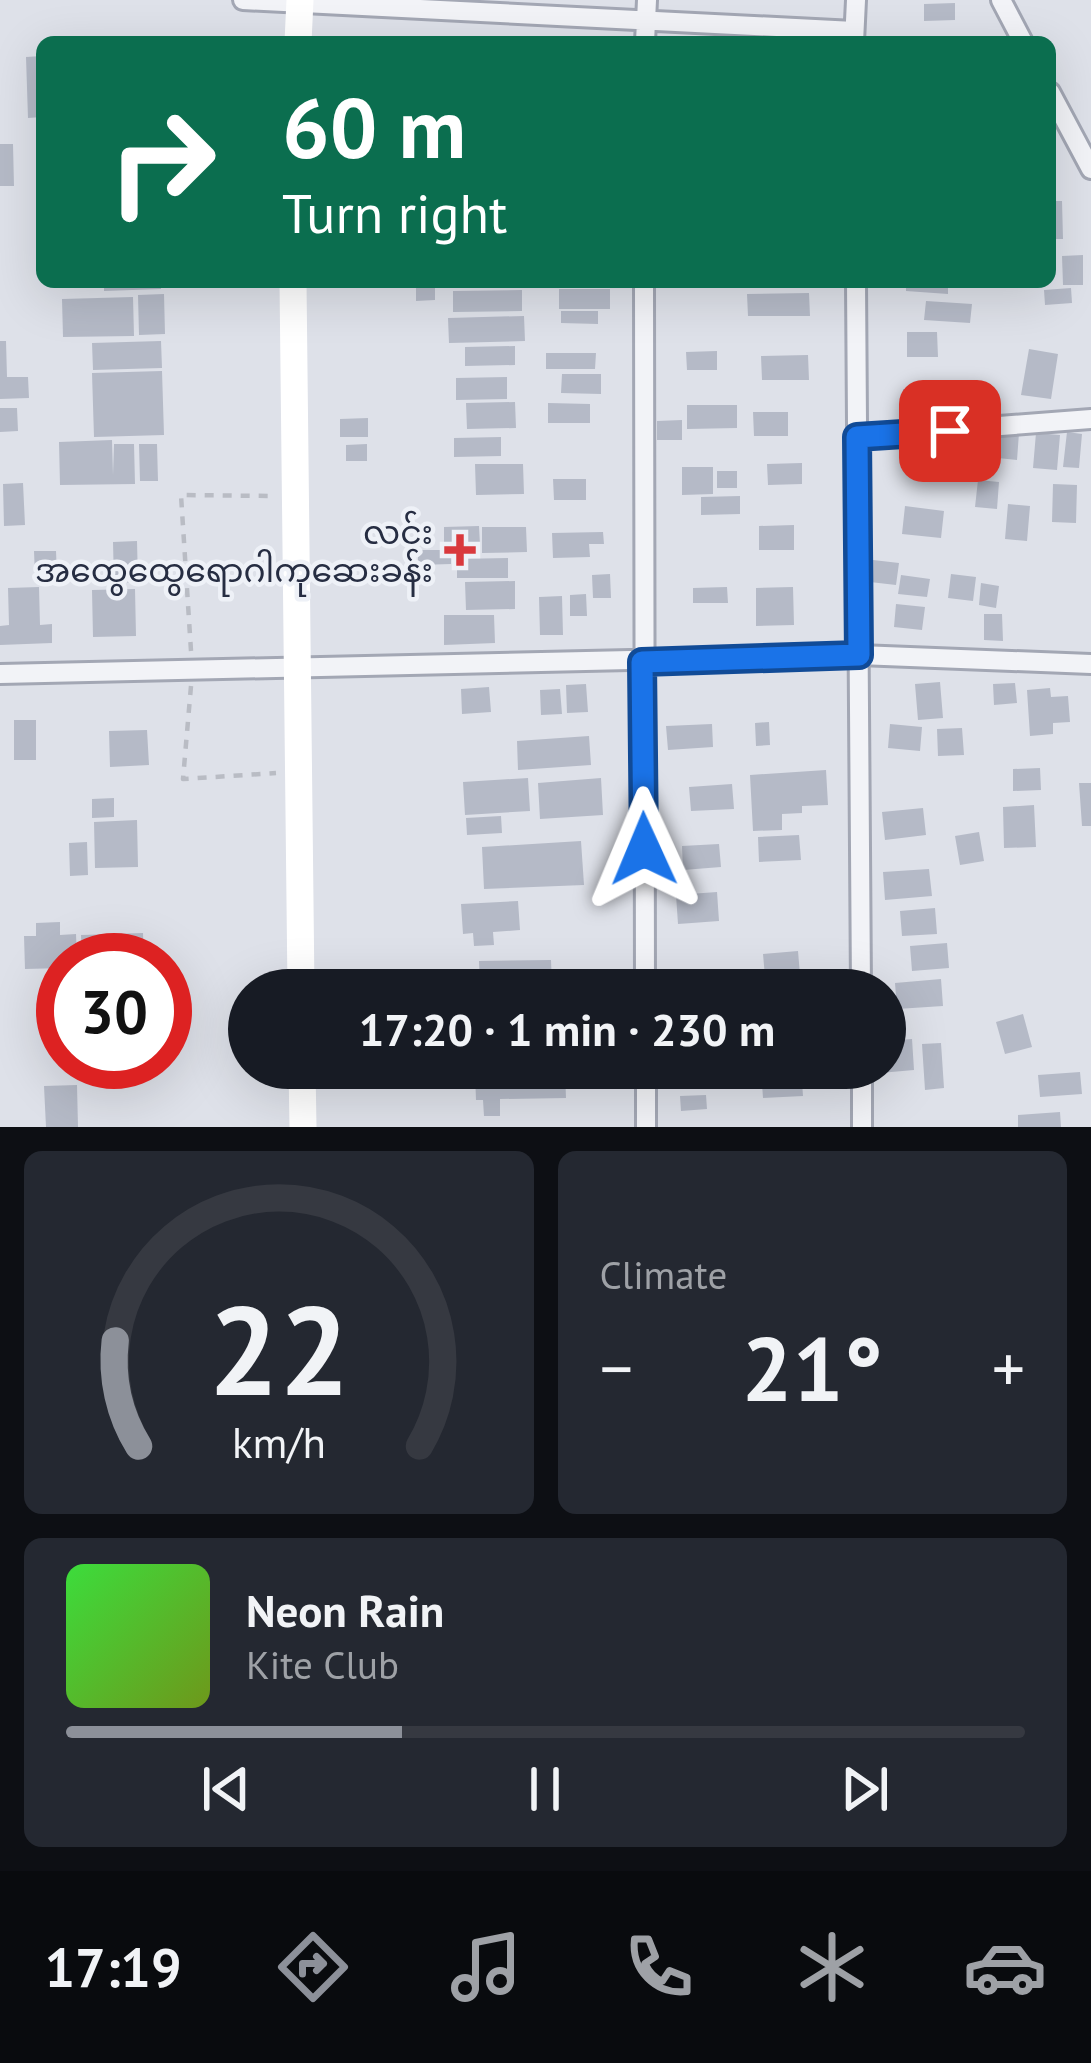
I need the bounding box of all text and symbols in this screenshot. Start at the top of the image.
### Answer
text: 60 m [282,72,466,181]
icon: right [84,84,240,240]
text: Turn right [282,178,507,248]
pin [899,380,1001,482]
icon: arrive [917,398,983,464]
place label: လင်း အထွေထွေရောဂါကုဆေးခန်း [35,510,433,597]
marker: လင်း အထွေထွေရောဂါကုဆေးခန်း [444,534,476,566]
position arrow [581,786,707,912]
speed limit sign: 30 [36,933,192,1089]
text: 17:20 · 1 min · 230 m [359,1000,775,1058]
text: Climate [600,1249,727,1300]
text: 22 [208,1268,350,1429]
text: 21° [742,1309,883,1426]
text: − [600,1325,633,1410]
text: + [992,1325,1025,1410]
text: km/h [232,1413,326,1469]
text: Neon Rain [246,1581,444,1639]
text: Kite Club [246,1639,399,1690]
icon: previous [193,1756,259,1822]
icon: pause [512,1756,578,1822]
icon: next [832,1756,898,1822]
icon: directions [271,1925,355,2009]
icon: music [444,1925,528,2009]
icon: phone [617,1925,701,2009]
icon: climate [790,1925,874,2009]
icon: car [963,1925,1047,2009]
text: 17:19 [45,1932,182,2002]

